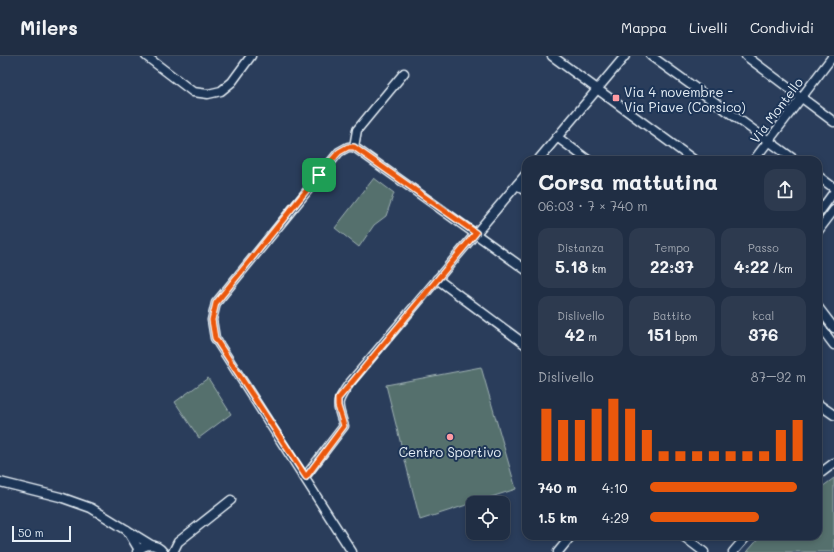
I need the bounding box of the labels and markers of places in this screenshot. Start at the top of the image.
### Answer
place label: Via 4 novembre - Via Piave (Corsico) [624,83,746,115]
marker: Via 4 novembre - Via Piave (Corsico) [611,93,621,103]
pin [302,158,336,192]
marker: Centro Sportivo [445,432,455,442]
place label: Centro Sportivo [399,443,502,460]

